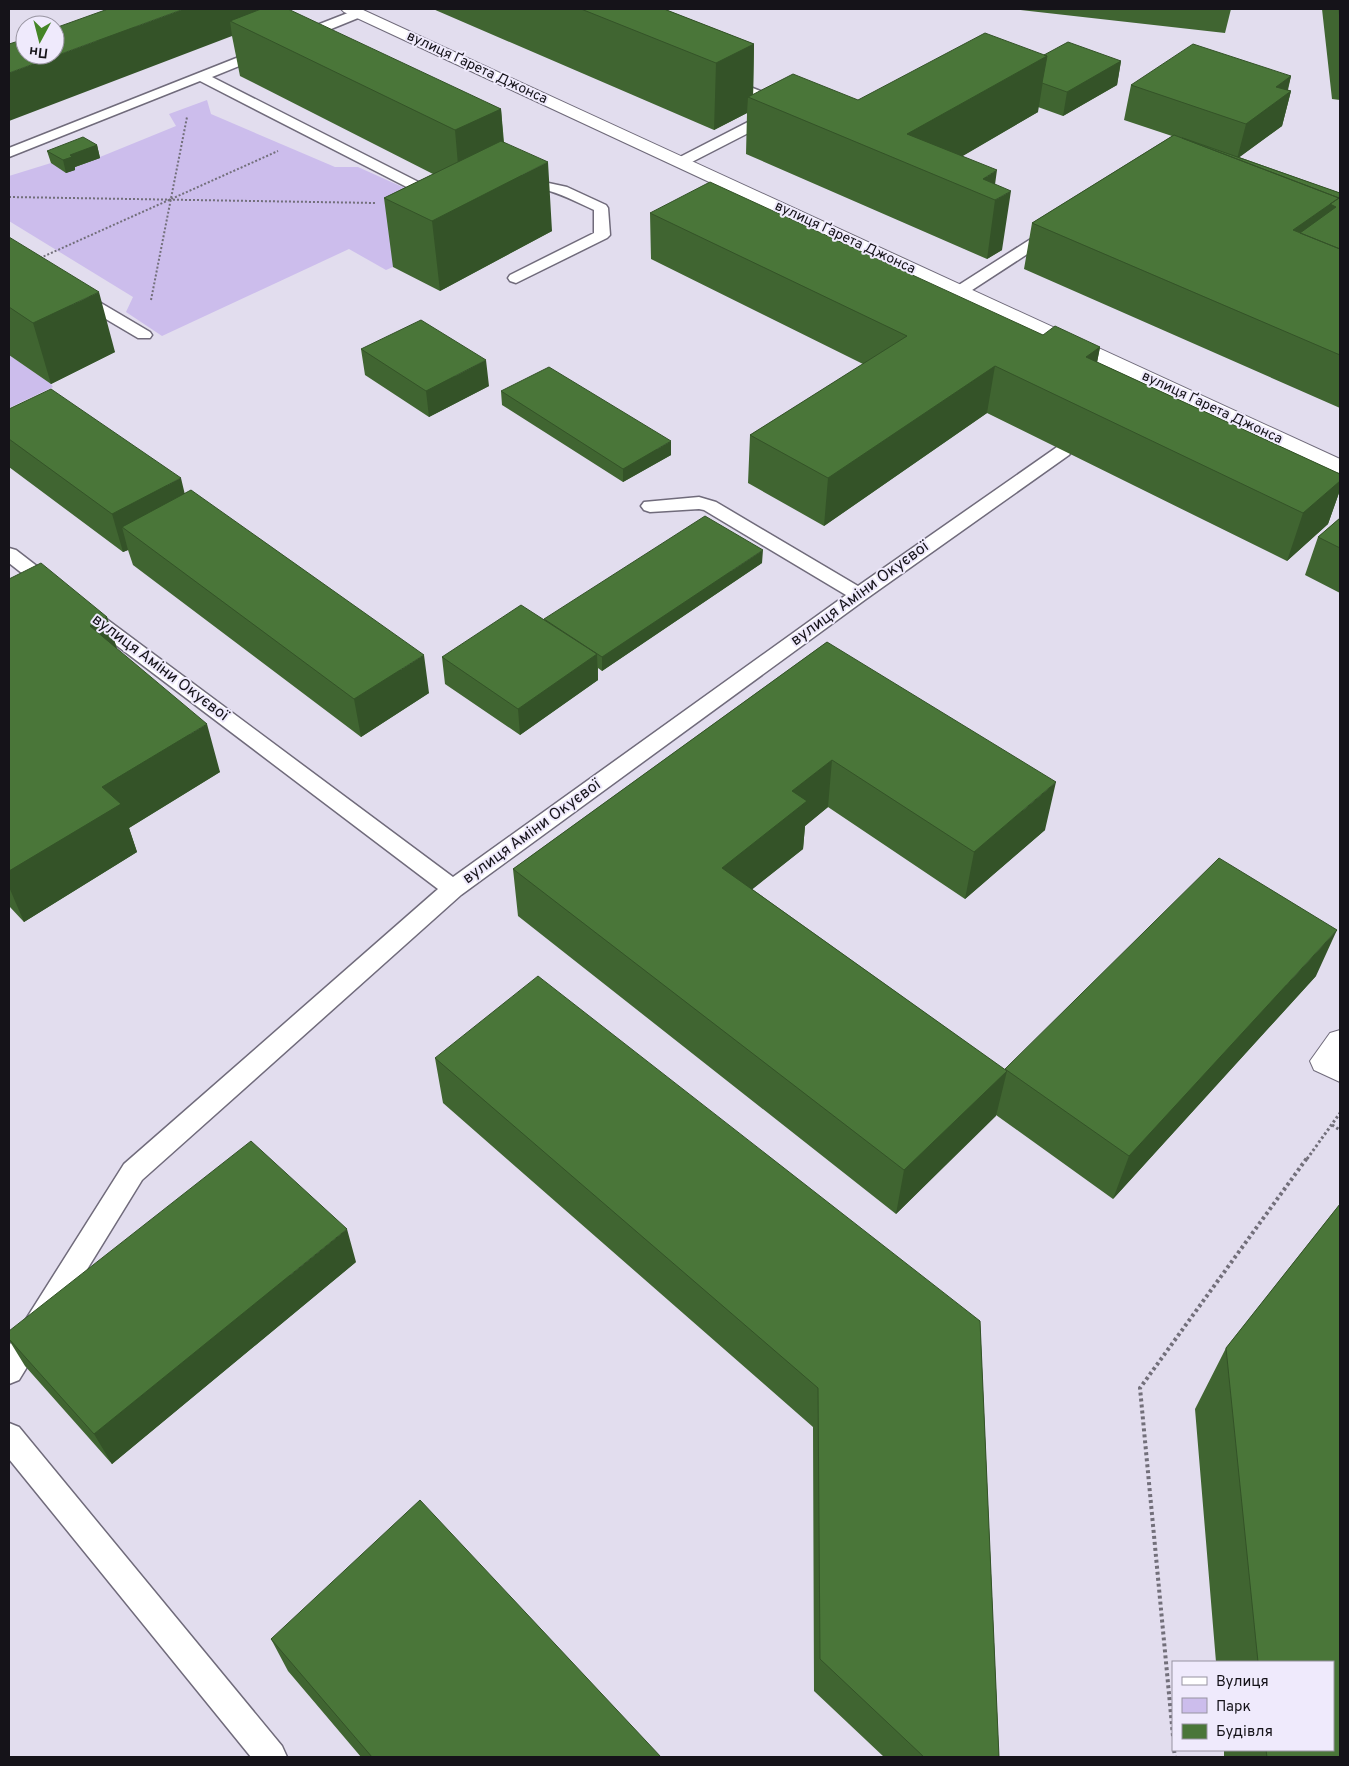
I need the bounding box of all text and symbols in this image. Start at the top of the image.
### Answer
north arrow [15,15,65,65]
street label: вулиця Ґарета Джонса [404,28,550,108]
text: Пн [28,42,49,61]
street label: вулиця Ґарета Джонса [772,198,918,278]
street label: вулиця Ґарета Джонса [1139,368,1285,448]
street label: вулиця Аміни Окуєвої [787,537,934,651]
street label: вулиця Аміни Окуєвої [88,610,233,727]
street label: вулиця Аміни Окуєвої [459,775,606,889]
legend [1172,1661,1334,1751]
text: Вулиця [1216,1673,1269,1692]
text: Парк [1216,1698,1251,1717]
text: Будівля [1216,1723,1273,1742]

